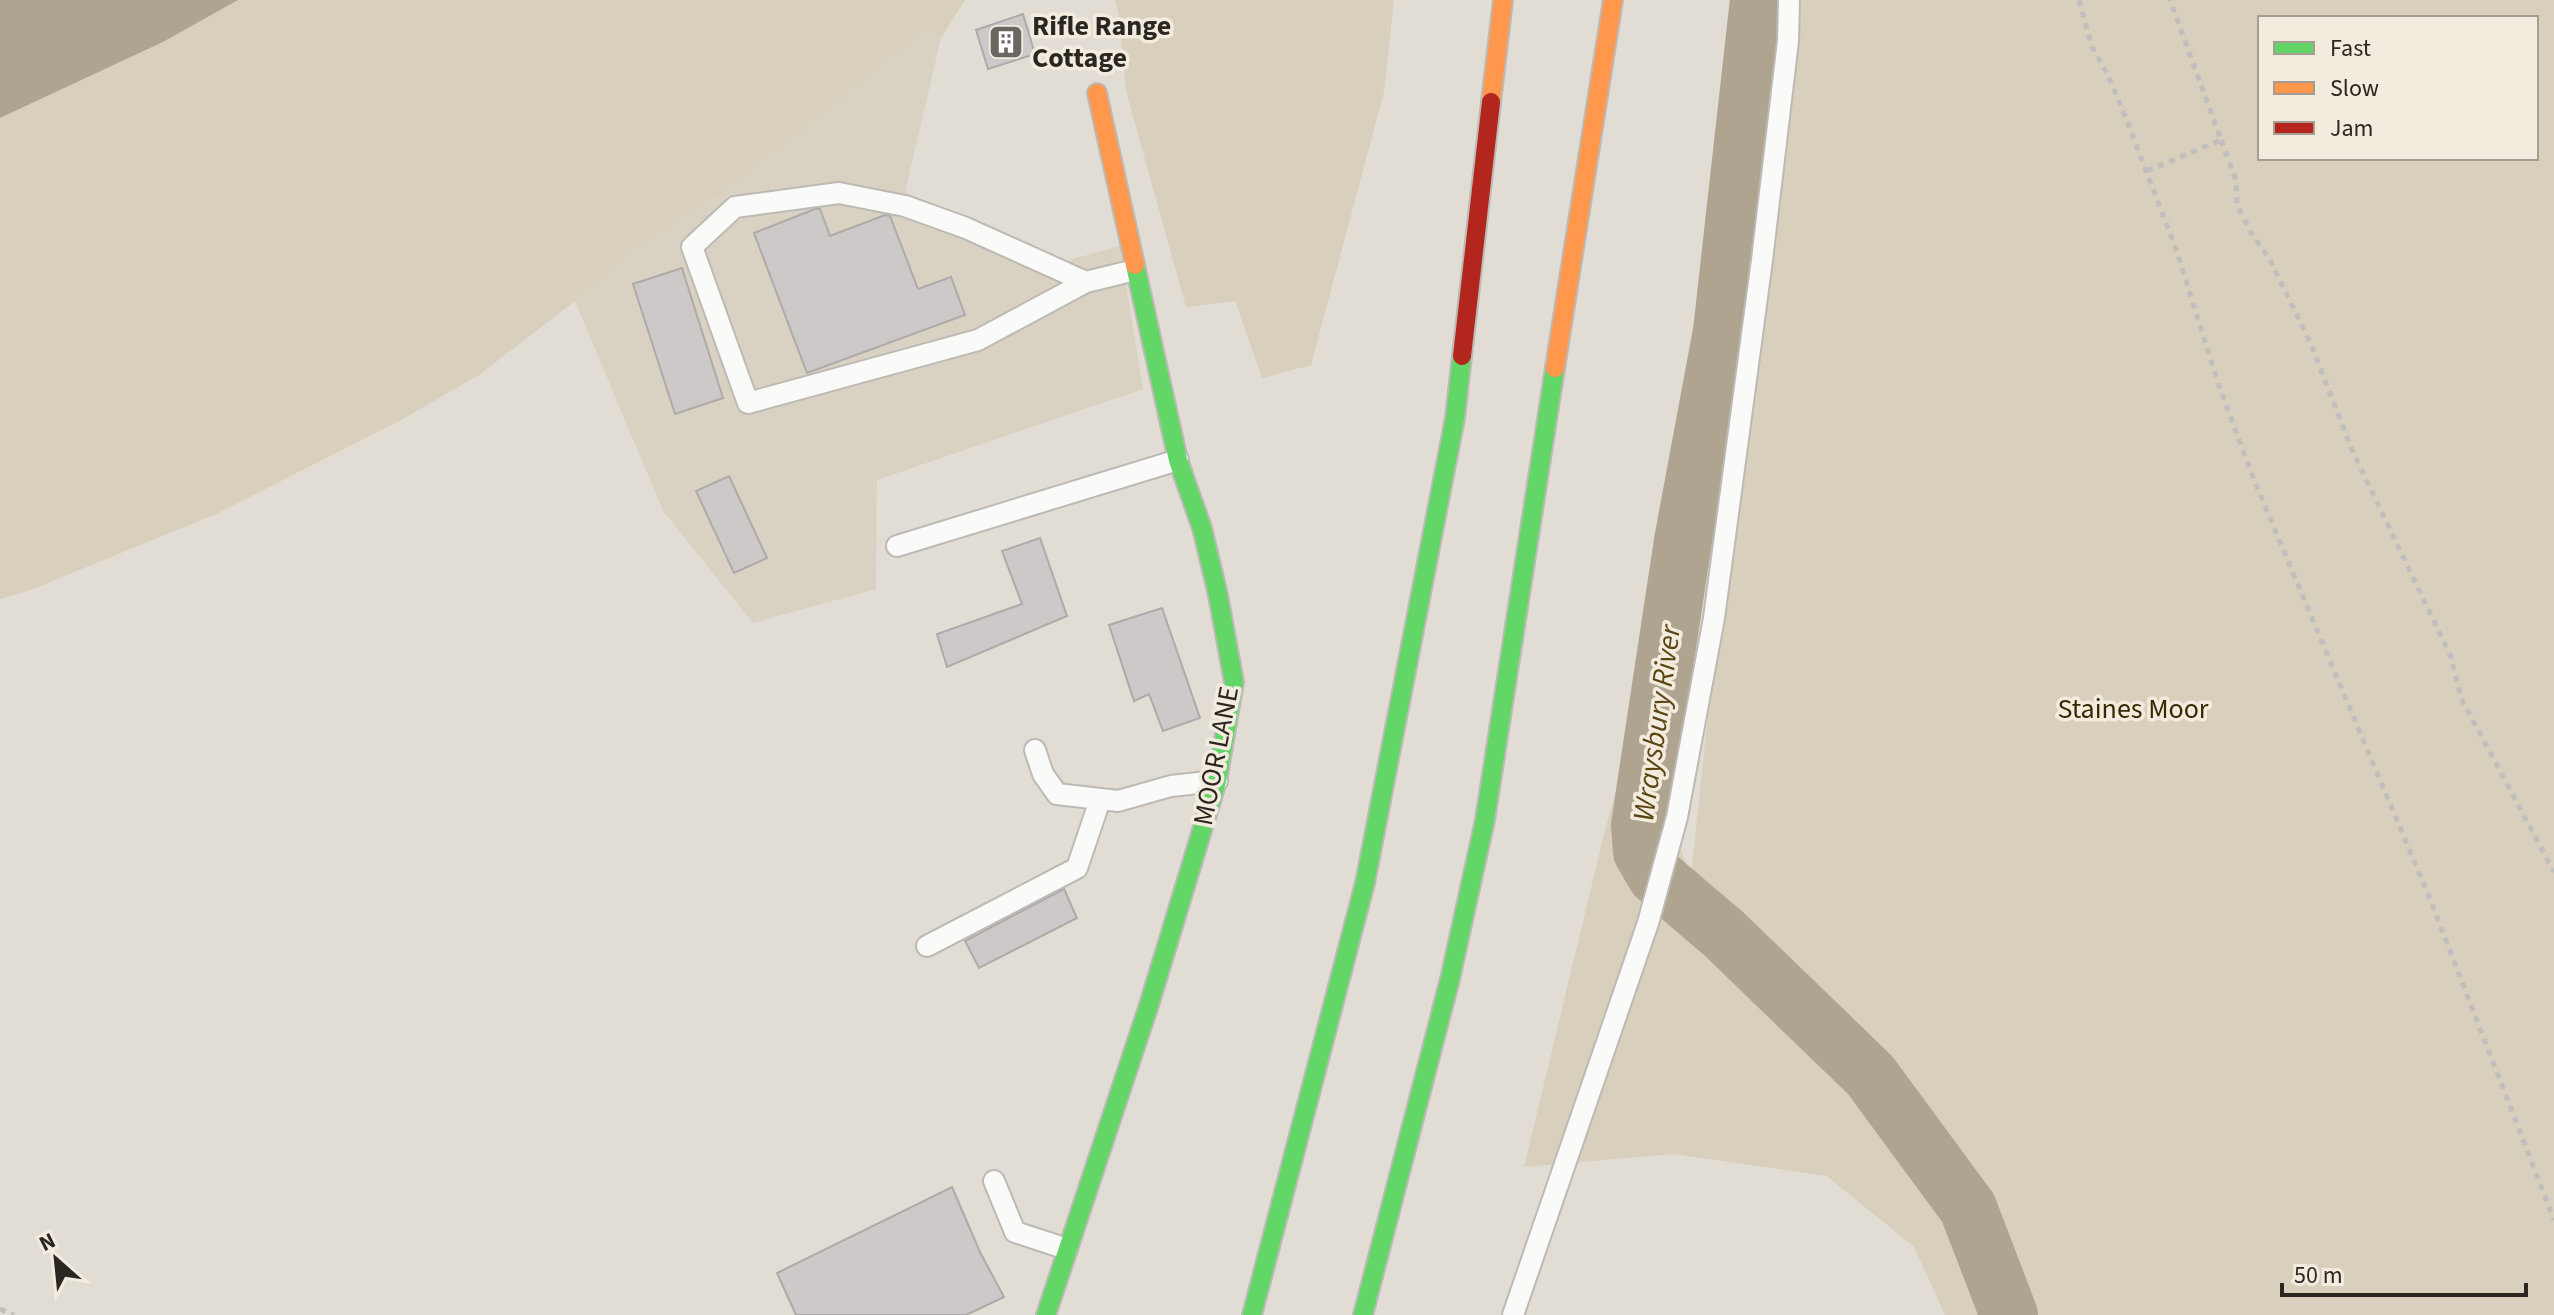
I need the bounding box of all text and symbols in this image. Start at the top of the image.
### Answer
place label: Rifle Range Cottage [1032,6,1171,78]
legend [2258,16,2538,160]
building icon: Rifle Range Cottage [987,23,1025,61]
text: Fast [2330,31,2371,66]
text: Slow [2330,71,2379,106]
text: Jam [2330,111,2374,146]
water label: Wraysbury River [1622,620,1692,824]
street label: MOOR LANE [1183,683,1249,829]
park label: Staines Moor [2057,689,2209,729]
north arrow [16,1219,96,1299]
text: N [34,1224,61,1260]
scale bar [2282,1247,2526,1297]
text: 50 m [2294,1258,2343,1293]

